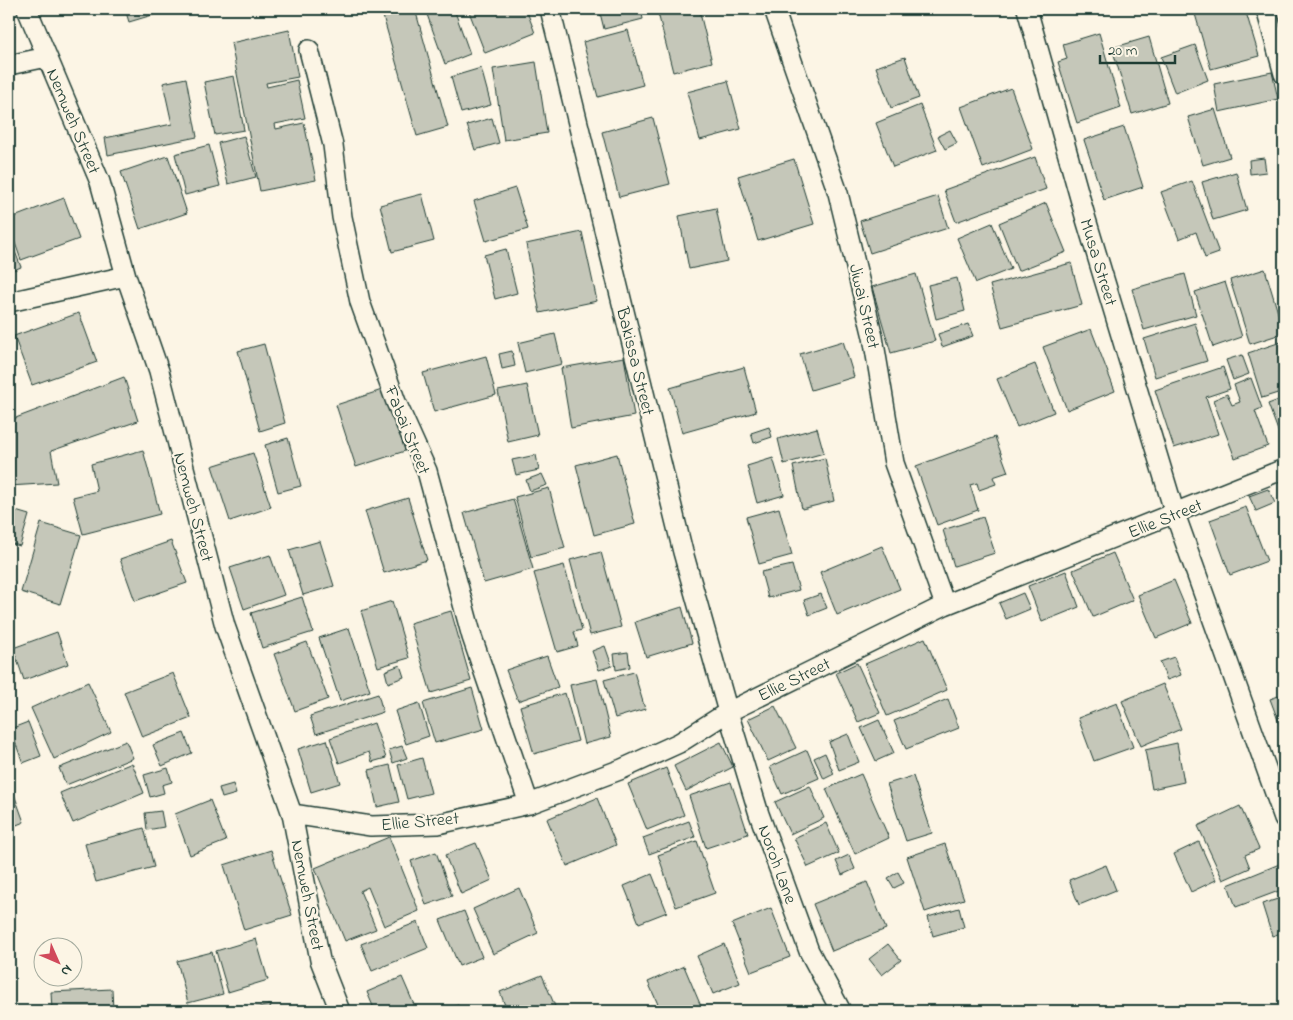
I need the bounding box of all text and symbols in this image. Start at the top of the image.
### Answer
scale bar [1100,32,1176,64]
text: 20 m [1108,40,1138,62]
street label: Nemweh Street [38,65,106,179]
street label: Musa Street [1072,216,1123,309]
street label: Jiwai Street [841,261,885,352]
street label: Bakissa Street [608,304,660,418]
street label: Fabai Street [376,382,436,479]
street label: Nemweh Street [165,450,219,565]
street label: Ellie Street [1125,493,1207,547]
street label: Ellie Street [754,652,836,710]
street label: Ellie Street [380,807,460,839]
street label: Noroh Lane [750,822,803,909]
street label: Nemweh Street [283,838,330,953]
north arrow [32,938,82,988]
text: N [55,959,77,981]

